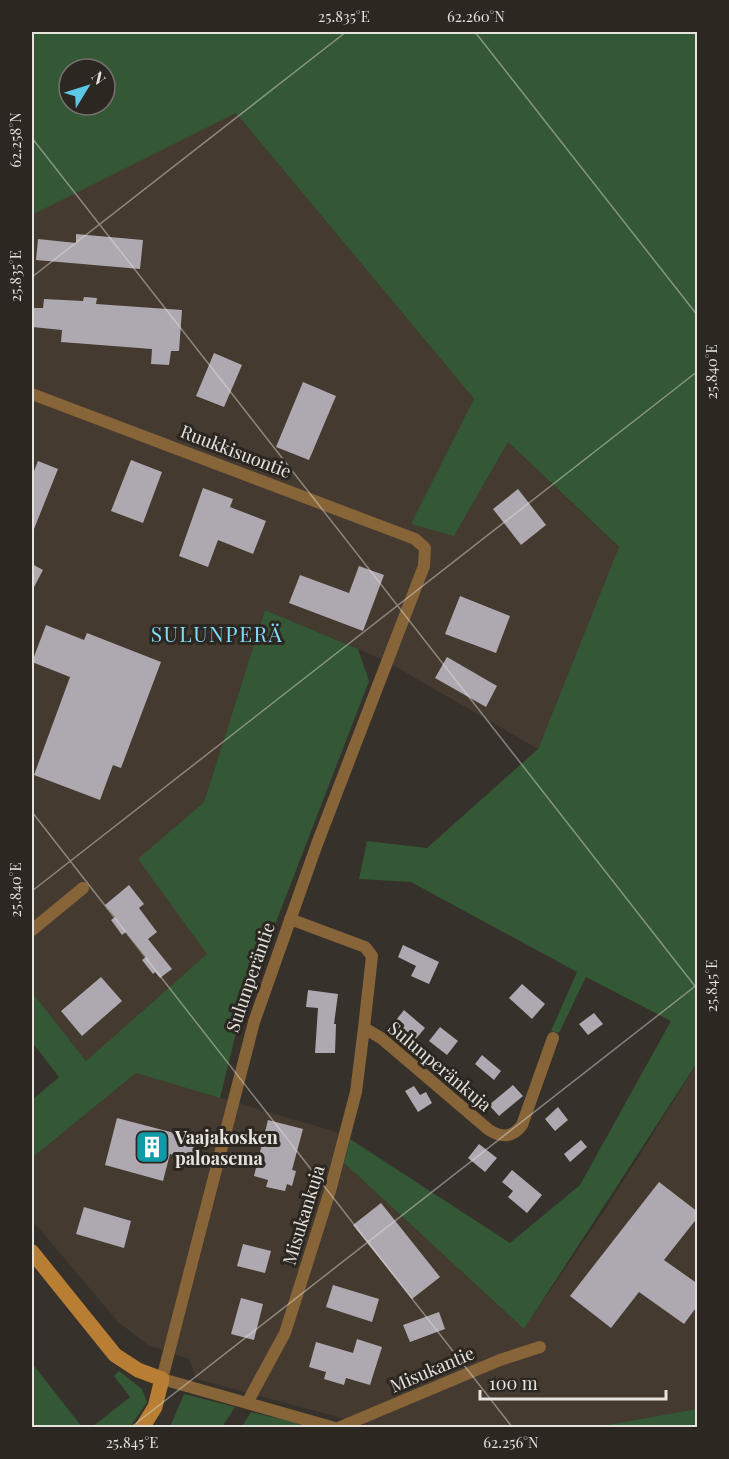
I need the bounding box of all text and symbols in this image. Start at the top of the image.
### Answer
text: 25.835°E [318,6,370,26]
text: 62.260°N [447,6,505,26]
north arrow [57,57,117,117]
text: N [87,66,111,89]
text: 62.258°N [5,112,25,168]
text: 25.835°E [5,250,25,302]
text: 25.840°E [701,344,721,400]
street label: Ruukkisuontie [177,419,295,483]
district label: SULUNPERÄ [151,619,283,647]
text: 25.840°E [5,862,25,918]
street label: Sulunperäntie [220,919,280,1035]
text: 25.845°E [701,960,721,1012]
street label: Sulunperänkuja [383,1016,497,1116]
place label: Vaajakosken paloasema [174,1125,278,1170]
building icon: Vaajakosken paloasema [134,1129,170,1165]
street label: Misukankuja [276,1162,330,1268]
street label: Misukantie [386,1340,478,1398]
scale bar [480,1363,666,1401]
text: 100 m [489,1371,538,1395]
text: 25.845°E [106,1432,158,1452]
text: 62.256°N [483,1432,539,1452]

